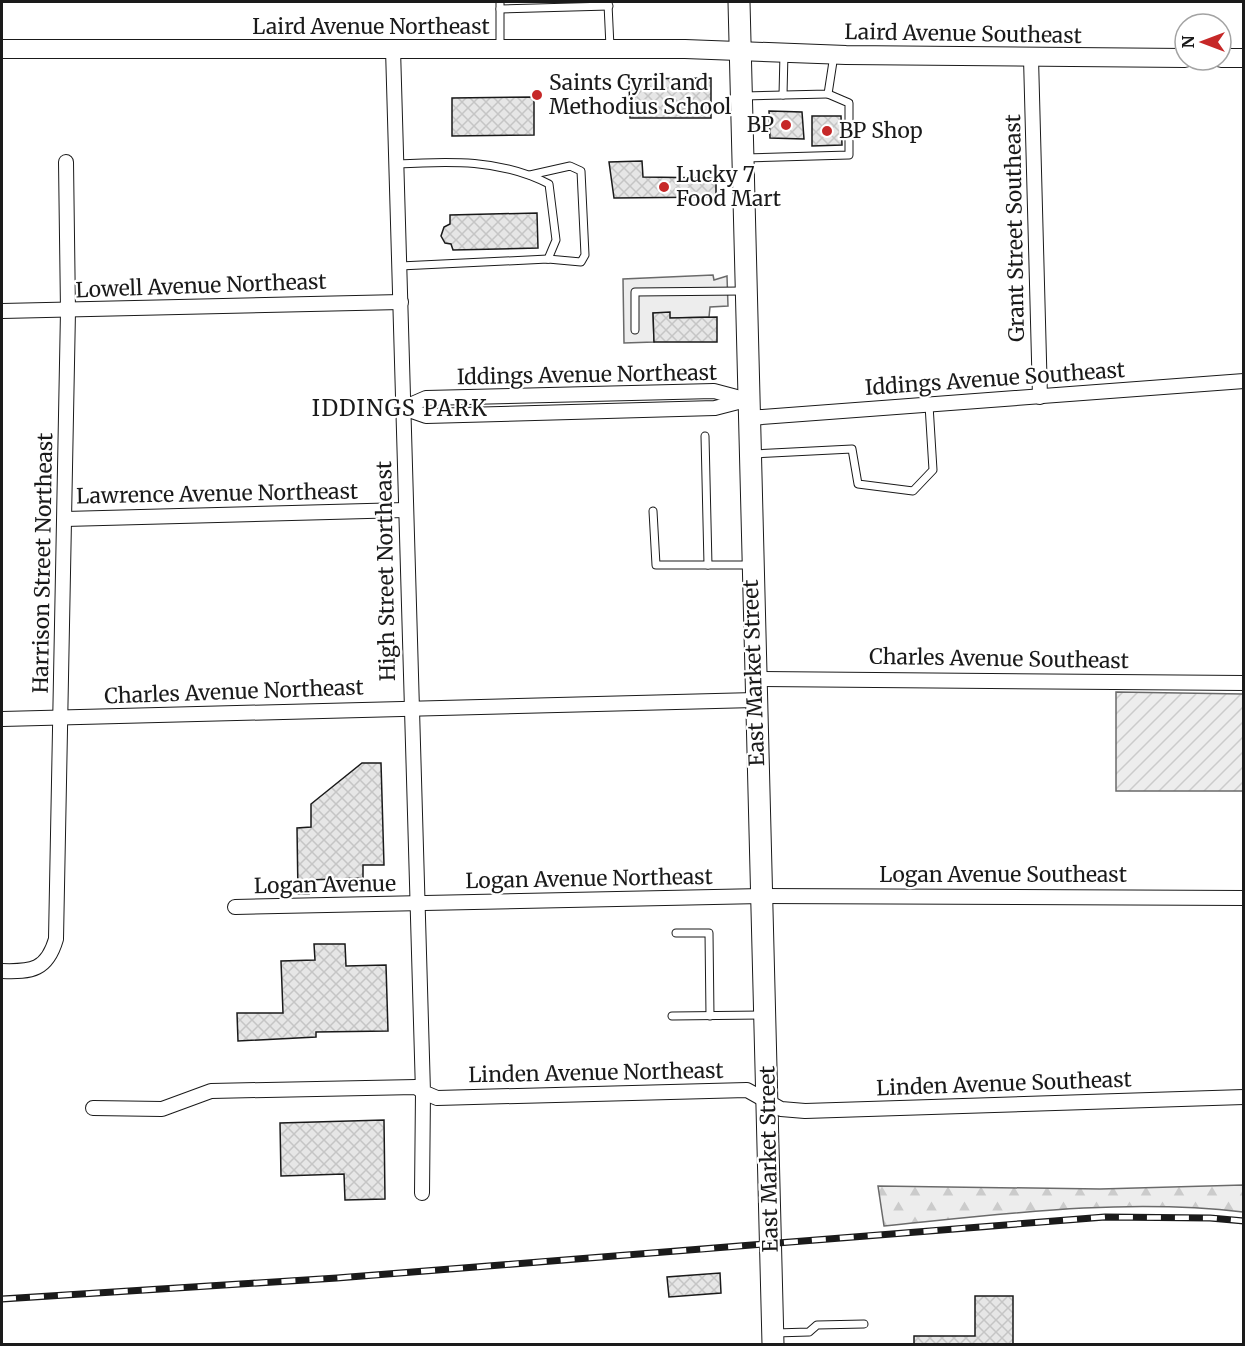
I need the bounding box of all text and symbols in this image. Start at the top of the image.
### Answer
north arrow [1173,12,1233,72]
street label: Laird Avenue Northeast [252,13,490,40]
street label: Laird Avenue Southeast [844,18,1082,49]
text: N [1178,35,1198,48]
place label: Saints Cyril and Methodius School [549,69,732,120]
marker: Saints Cyril and Methodius School [530,88,544,102]
place label: BP [747,111,774,138]
street label: Grant Street Southeast [999,114,1030,342]
place label: BP Shop [839,117,923,144]
marker: BP [779,118,793,132]
marker: BP Shop [820,124,834,138]
place label: Lucky 7 Food Mart [676,161,781,212]
marker: Lucky 7 Food Mart [657,180,671,194]
street label: Lowell Avenue Northeast [75,268,327,303]
street label: Iddings Avenue Southeast [864,356,1126,401]
street label: Iddings Avenue Northeast [457,359,717,390]
district label: IDDINGS PARK [312,394,488,422]
street label: Harrison Street Northeast [27,432,58,694]
street label: High Street Northeast [370,461,401,681]
street label: Lawrence Avenue Northeast [76,478,358,509]
street label: East Market Street [737,579,770,767]
street label: Charles Avenue Southeast [869,643,1129,674]
street label: Charles Avenue Northeast [104,673,364,710]
street label: Logan Avenue Southeast [879,861,1127,888]
street label: Logan Avenue Northeast [465,863,713,894]
street label: Logan Avenue [254,870,396,899]
street label: Linden Avenue Northeast [468,1057,724,1088]
street label: East Market Street [753,1065,784,1253]
street label: Linden Avenue Southeast [876,1066,1132,1101]

